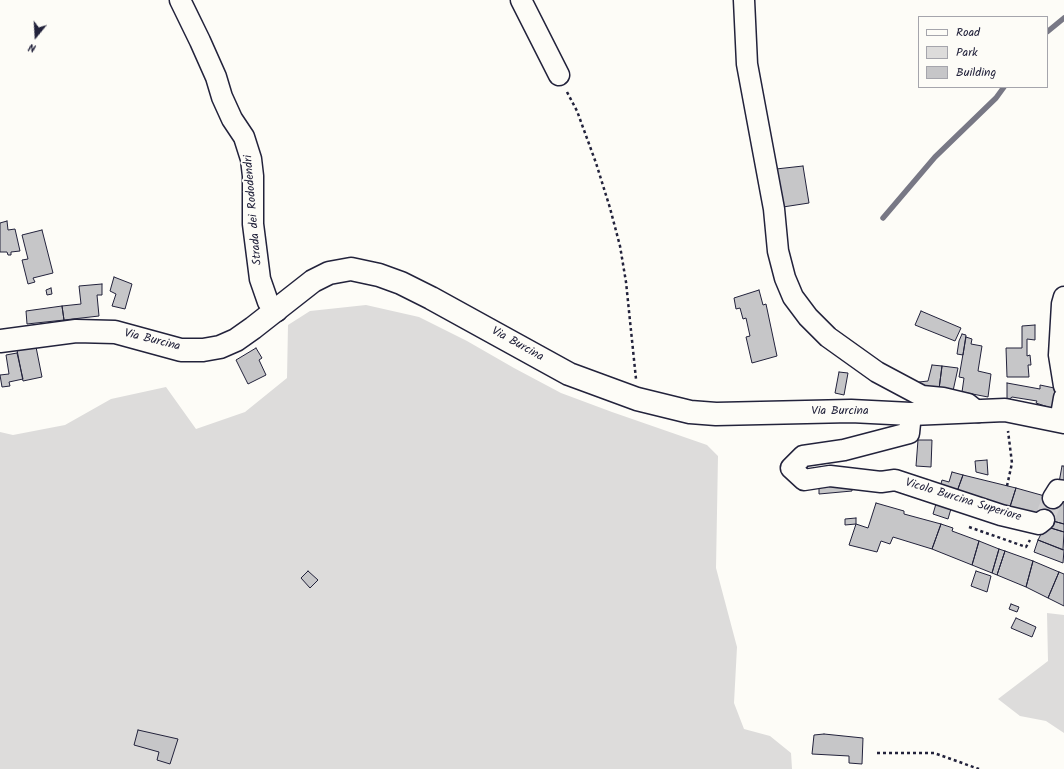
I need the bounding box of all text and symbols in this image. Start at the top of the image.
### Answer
north arrow [16,16,56,56]
legend [918,16,1048,88]
text: Road [956,23,980,42]
text: N [26,38,38,57]
text: Park [956,43,978,62]
text: Building [956,63,996,82]
street label: Strada dei Rododendri [242,154,266,266]
street label: Via Burcina [488,325,546,365]
street label: Via Burcina [122,327,182,355]
street label: Via Burcina [811,405,869,419]
street label: Vicolo Burcina Superiore [903,476,1023,526]

